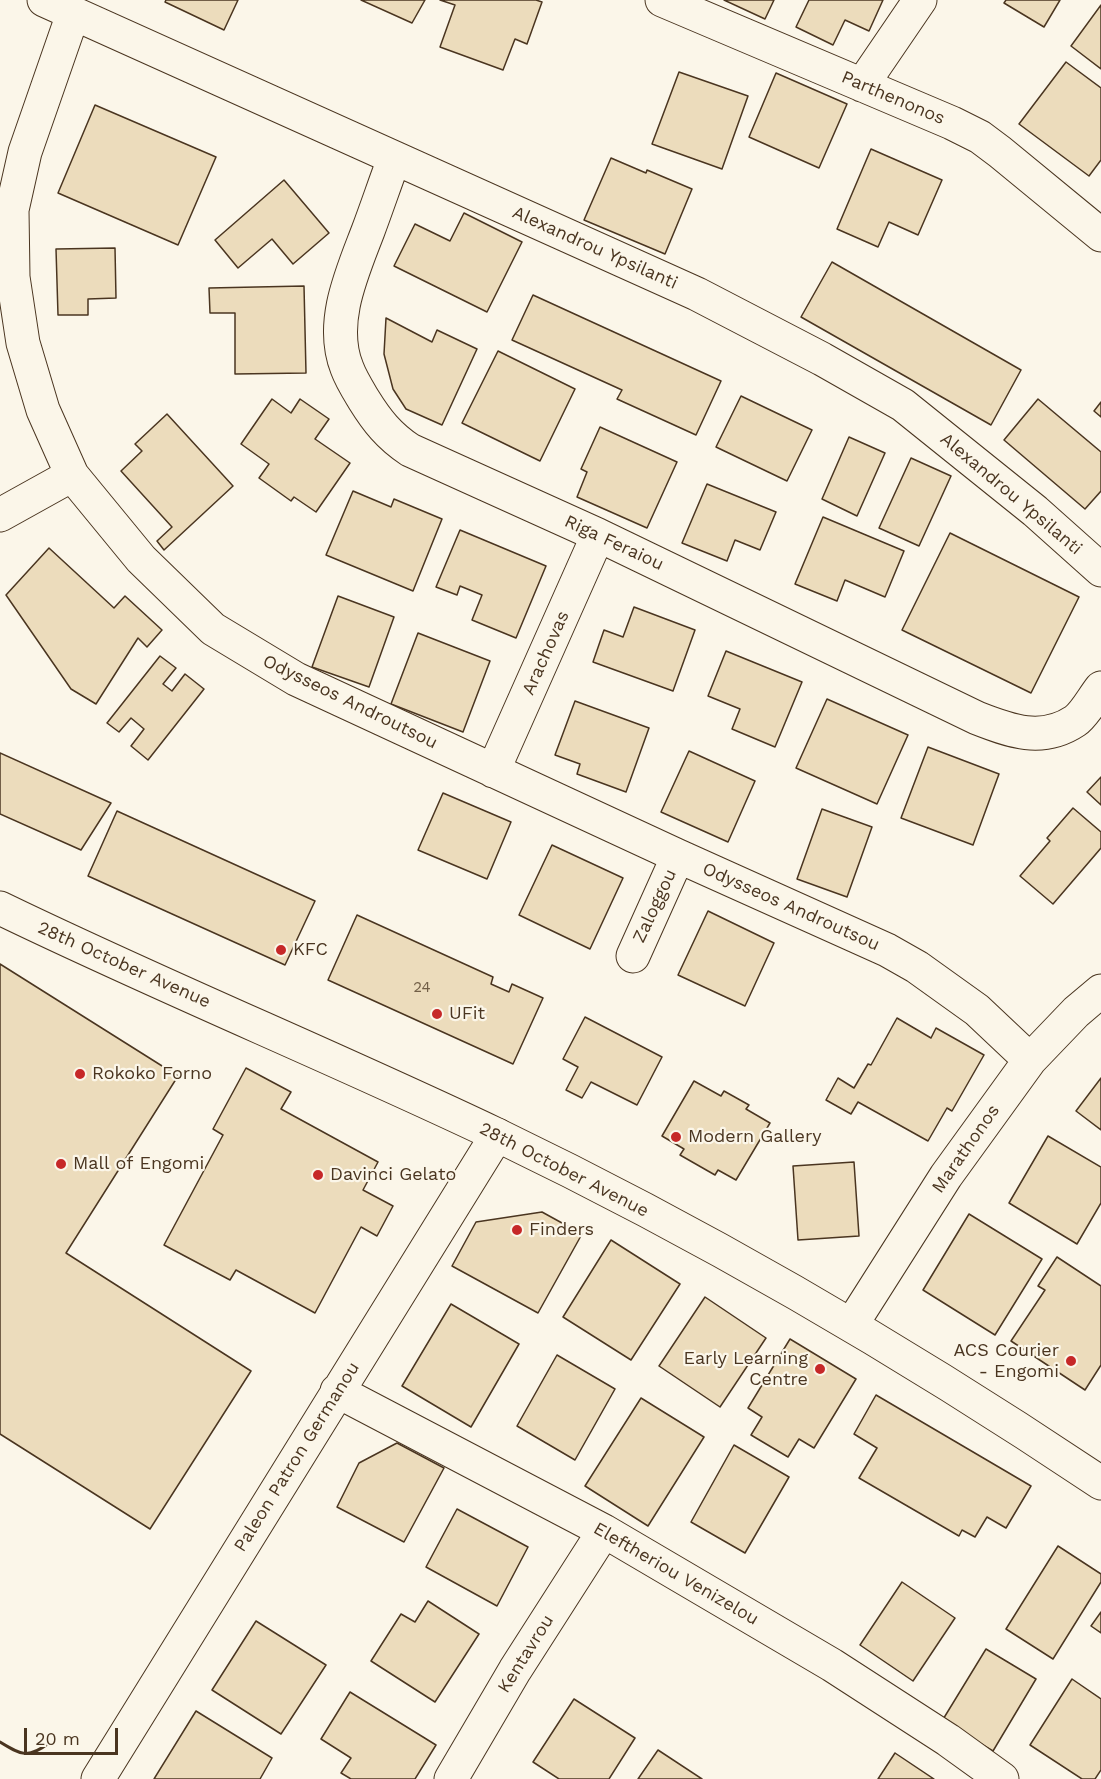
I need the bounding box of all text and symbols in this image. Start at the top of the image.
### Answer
street label: Parthenonos [838,66,948,130]
street label: Alexandrou Ypsilanti [509,202,681,294]
street label: Alexandrou Ypsilanti [936,428,1086,560]
street label: Riga Feraiou [561,511,667,575]
street label: Arachovas [518,608,574,698]
street label: Odysseos Androutsou [259,650,441,754]
street label: Odysseos Androutsou [699,858,883,956]
street label: Zaloggou [629,866,681,946]
street label: 28th October Avenue [34,917,214,1013]
place label: KFC [293,939,328,961]
marker: KFC [274,943,288,957]
house number: 24 [413,979,431,997]
place label: UFit [449,1003,485,1025]
marker: UFit [430,1007,444,1021]
place label: Rokoko Forno [92,1063,212,1085]
marker: Rokoko Forno [73,1067,87,1081]
street label: Marathonos [928,1101,1004,1197]
street label: 28th October Avenue [476,1118,652,1222]
place label: Modern Gallery [688,1126,822,1148]
marker: Modern Gallery [669,1130,683,1144]
place label: Mall of Engomi [73,1153,204,1175]
marker: Mall of Engomi [54,1157,68,1171]
place label: Davinci Gelato [330,1164,456,1186]
marker: Davinci Gelato [311,1168,325,1182]
place label: Finders [529,1219,594,1241]
marker: Finders [510,1223,524,1237]
place label: ACS Courier - Engomi [953,1340,1059,1382]
place label: Early Learning Centre [683,1348,808,1390]
marker: ACS Courier - Engomi [1064,1354,1078,1368]
street label: Paleon Patron Germanou [230,1358,364,1556]
marker: Early Learning Centre [813,1362,827,1376]
street label: Eleftheriou Venizelou [590,1518,762,1630]
street label: Kentavrou [493,1611,559,1697]
scale bar [27,1716,122,1754]
text: 20 m [35,1728,80,1749]

